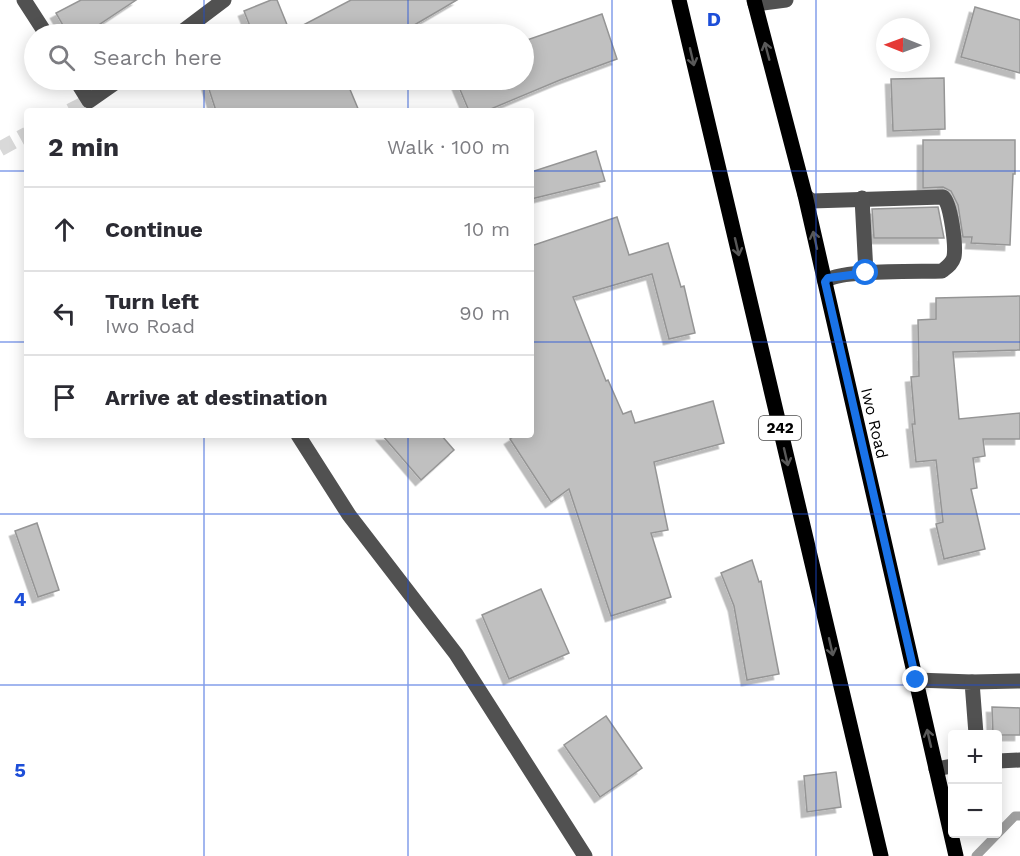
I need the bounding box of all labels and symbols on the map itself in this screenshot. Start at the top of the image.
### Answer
text: D [707,7,721,31]
north arrow [876,18,930,72]
one-way arrow [761,42,773,61]
one-way arrow [687,47,699,66]
one-way arrow [809,231,820,251]
one-way arrow [732,237,743,256]
route start [852,259,878,285]
street label: Iwo Road [857,386,892,460]
road number: 242 [759,416,801,440]
one-way arrow [781,447,793,466]
text: 4 [14,587,27,611]
one-way arrow [826,637,838,656]
route end [902,666,928,692]
one-way arrow [923,728,934,748]
text: 5 [14,758,26,782]

